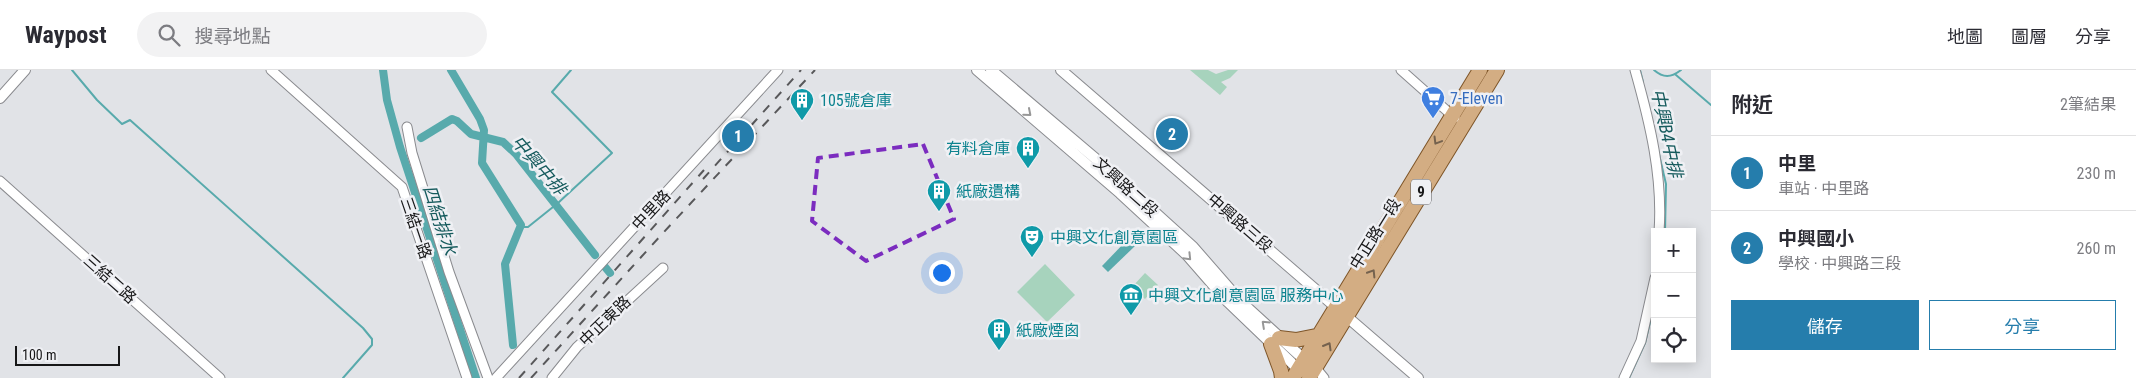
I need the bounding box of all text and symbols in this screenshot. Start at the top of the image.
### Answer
search box [137,12,487,57]
text: Waypost [25,21,107,49]
icon: search [155,21,183,49]
text: 搜尋地點 [195,25,271,48]
text: 地圖 [1947,26,1983,47]
text: 圖層 [2011,26,2047,47]
text: 分享 [2075,26,2111,47]
supermarket icon: 7-Eleven [1420,85,1446,119]
building icon: 105號倉庫 [789,87,815,121]
water label: 中興B4中排 [1647,87,1687,181]
place label: 7-Eleven [1450,89,1503,108]
place label: 105號倉庫 [820,91,892,110]
text: 附近 [1731,93,1773,117]
text: 2筆結果 [2060,95,2116,114]
one-way arrow [1022,108,1031,117]
pin: 2 [1156,115,1188,153]
pin: 1 [722,117,754,155]
water label: 中興中排 [507,131,572,201]
building icon: 有料倉庫 [1015,135,1041,169]
one-way arrow [1433,136,1443,145]
place label: 有料倉庫 [946,139,1010,158]
text: 中里 [1778,152,1816,175]
street label: 文興路二段 [1090,153,1162,221]
text: 1 [1743,164,1751,183]
text: 230 m [2077,164,2116,183]
building icon: 紙廠遺構 [926,178,952,212]
text: 車站 · 中里路 [1778,179,1869,198]
road number: 9 [1411,180,1431,204]
place label: 紙廠遺構 [956,182,1020,201]
water label: 四結排水 [419,183,461,258]
street label: 中里路 [628,186,674,234]
street label: 中興路三段 [1204,190,1276,256]
street label: 三結一路 [397,195,435,261]
street label: 中正路一段 [1346,195,1404,273]
theatre icon: 中興文化創意園區 [1019,224,1045,258]
text: 中興國小 [1778,227,1854,250]
place label: 中興文化創意園區 [1050,228,1178,247]
map controls [1651,228,1696,363]
button: + [1651,228,1696,273]
text: 2 [1743,239,1751,258]
text: 260 m [2077,239,2116,258]
street label: 三結二路 [80,251,140,307]
one-way arrow [1182,251,1191,260]
text: 學校 · 中興路三段 [1778,254,1901,273]
your location [929,260,955,286]
one-way arrow [1365,269,1375,278]
button: − [1651,273,1696,318]
museum icon: 中興文化創意園區 服務中心 [1118,282,1144,316]
place label: 中興文化創意園區 服務中心 [1148,286,1344,305]
street label: 中正東路 [575,292,635,350]
button: 儲存 [1731,300,1919,350]
button: 分享 [1929,300,2116,350]
building icon: 紙廠煙囪 [986,317,1012,351]
button: locate [1651,318,1696,363]
place label: 紙廠煙囪 [1016,321,1080,340]
one-way arrow [1262,321,1271,330]
scale bar [15,343,120,366]
one-way arrow [1321,343,1331,352]
text: 100 m [22,347,57,363]

